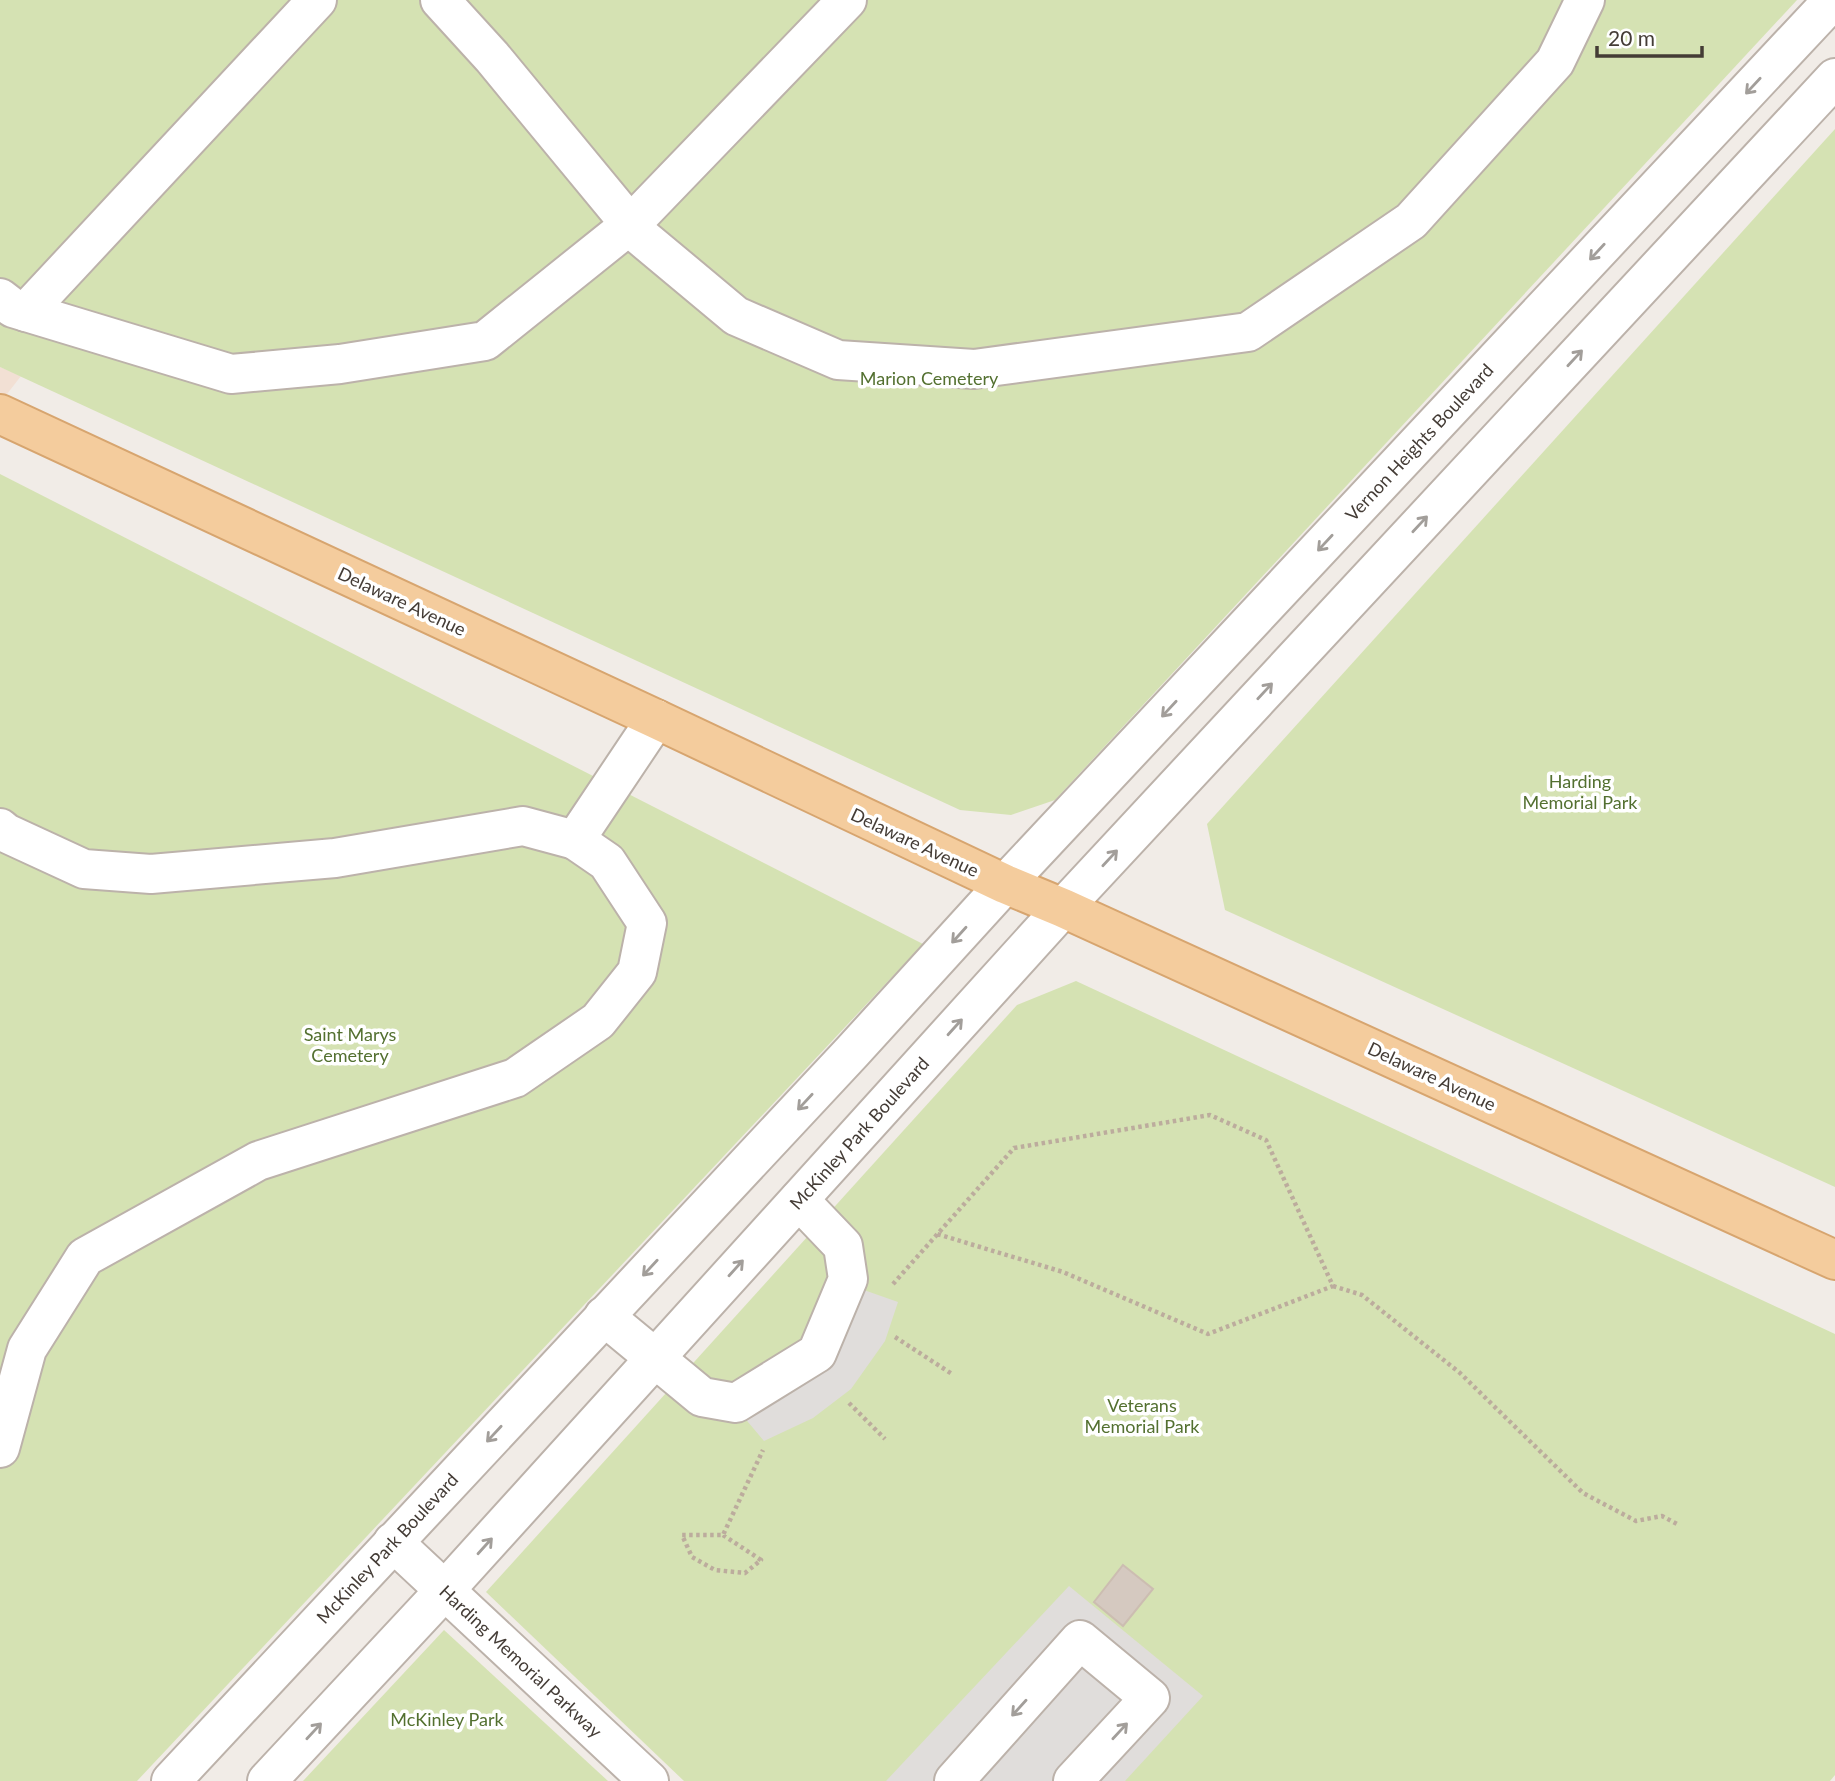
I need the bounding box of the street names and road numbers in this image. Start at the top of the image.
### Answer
street label: Vernon Heights Boulevard [1340,359,1498,525]
street label: Delaware Avenue [335,562,469,640]
street label: Delaware Avenue [848,803,982,881]
street label: Delaware Avenue [1365,1037,1499,1115]
street label: McKinley Park Boulevard [785,1052,933,1214]
street label: McKinley Park Boulevard [312,1468,462,1628]
street label: Harding Memorial Parkway [435,1580,607,1742]

